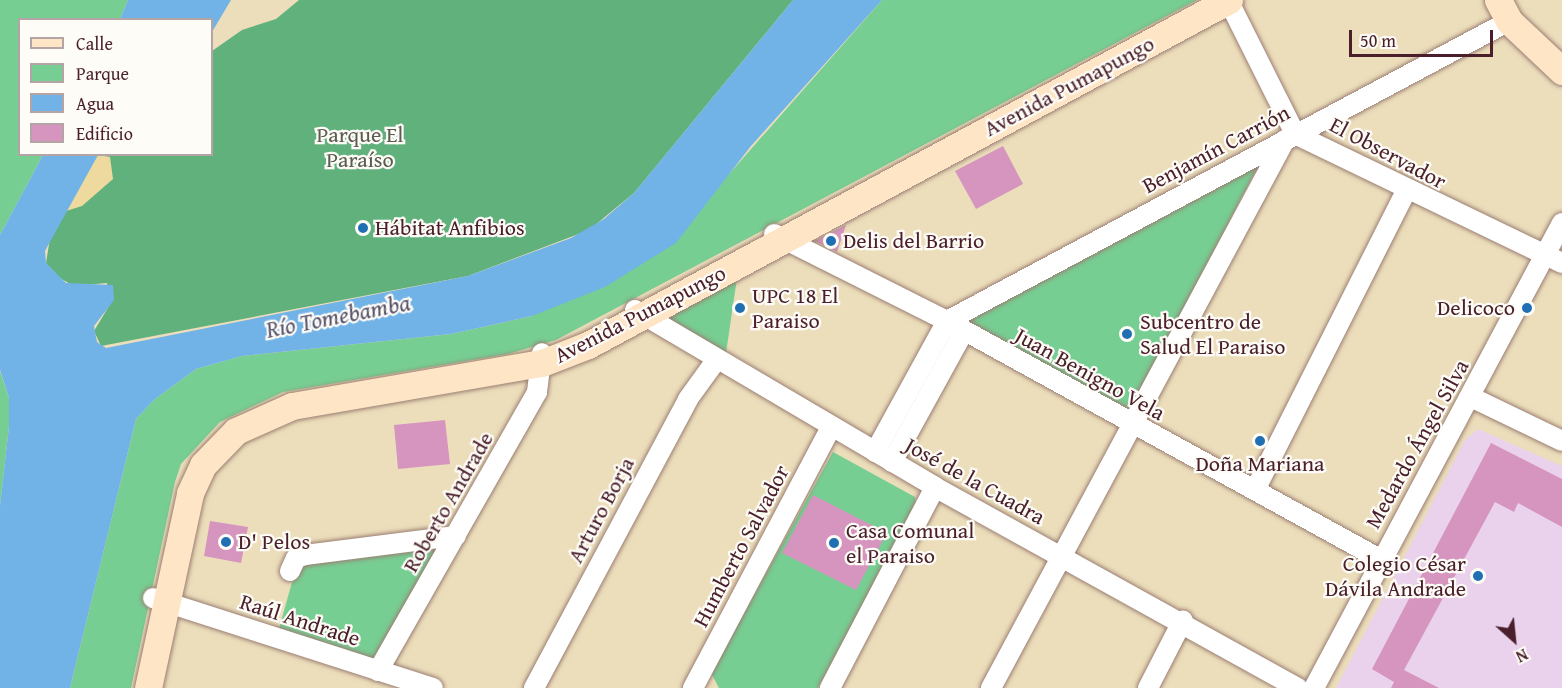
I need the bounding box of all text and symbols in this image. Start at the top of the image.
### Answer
legend [18,18,213,156]
scale bar [1352,18,1496,56]
text: 50 m [1360,27,1396,54]
text: Calle [76,30,113,57]
street label: Avenida Pumapungo [979,30,1159,142]
text: Parque [76,60,129,87]
text: Agua [76,90,114,117]
street label: Benjamín Carrión [1138,99,1294,199]
street label: El Observador [1325,111,1451,195]
text: Edificio [76,120,133,147]
park label: Parque El Paraíso [317,121,403,172]
place label: Hábitat Anfibios [375,215,525,241]
marker: Hábitat Anfibios [356,221,370,235]
place label: Delis del Barrio [843,228,984,254]
marker: Delis del Barrio [824,234,838,248]
street label: Avenida Pumapungo [550,259,730,369]
place label: UPC 18 El Paraiso [752,282,838,334]
water label: Río Tomebamba [263,288,413,344]
place label: Delicoco [1437,295,1515,321]
marker: UPC 18 El Paraiso [733,301,747,315]
marker: Delicoco [1520,301,1534,315]
place label: Subcentro de Salud El Paraiso [1140,308,1286,360]
street label: Juan Benigno Vela [1011,322,1169,426]
marker: Subcentro de Salud El Paraiso [1118,325,1136,343]
street label: Medardo Ángel Silva [1360,355,1474,533]
street label: Roberto Andrade [397,427,499,577]
street label: José de la Cuadra [901,432,1049,530]
marker: Doña Mariana [1253,434,1267,448]
place label: Doña Mariana [1195,451,1325,477]
street label: Arturo Borja [562,453,640,567]
street label: Humberto Salvador [687,461,795,631]
place label: Casa Comunal el Paraiso [846,517,974,568]
place label: D' Pelos [238,529,310,555]
marker: D' Pelos [219,535,233,549]
marker: Casa Comunal el Paraiso [827,536,841,550]
place label: Colegio César Dávila Andrade [1325,550,1466,602]
marker: Colegio César Dávila Andrade [1471,569,1485,583]
street label: Raúl Andrade [237,588,363,652]
north arrow [1484,610,1544,670]
text: N [1512,643,1532,669]

